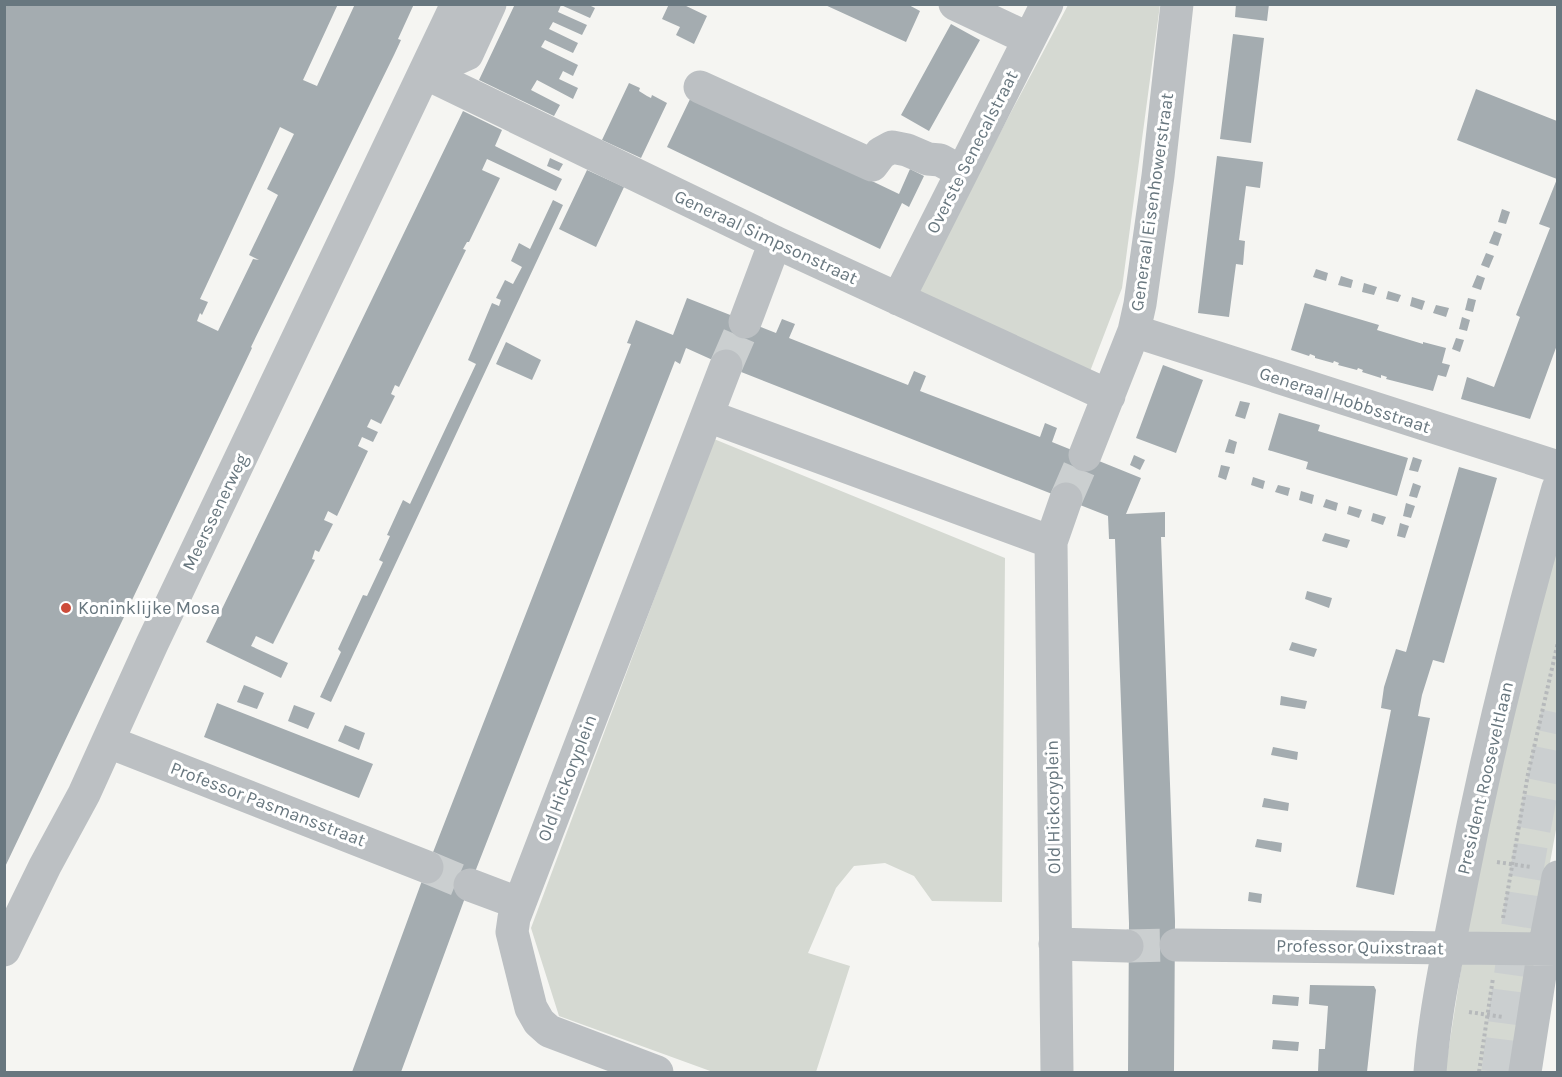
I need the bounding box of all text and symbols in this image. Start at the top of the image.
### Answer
street label: Overste Senecalstraat [921,67,1023,237]
street label: Generaal Eisenhowerstraat [1126,91,1178,313]
street label: Generaal Simpsonstraat [671,185,861,289]
street label: Generaal Hobbsstraat [1257,362,1434,438]
street label: Meerssenerweg [177,450,253,574]
place label: Koninklijke Mosa [78,597,220,619]
marker: Koninklijke Mosa [59,601,73,615]
street label: President Rooseveltlaan [1452,679,1518,877]
street label: Old Hickoryplein [533,711,601,845]
street label: Old Hickoryplein [1041,740,1065,874]
street label: Professor Pasmansstraat [167,757,369,851]
street label: Professor Quixstraat [1276,935,1444,959]

